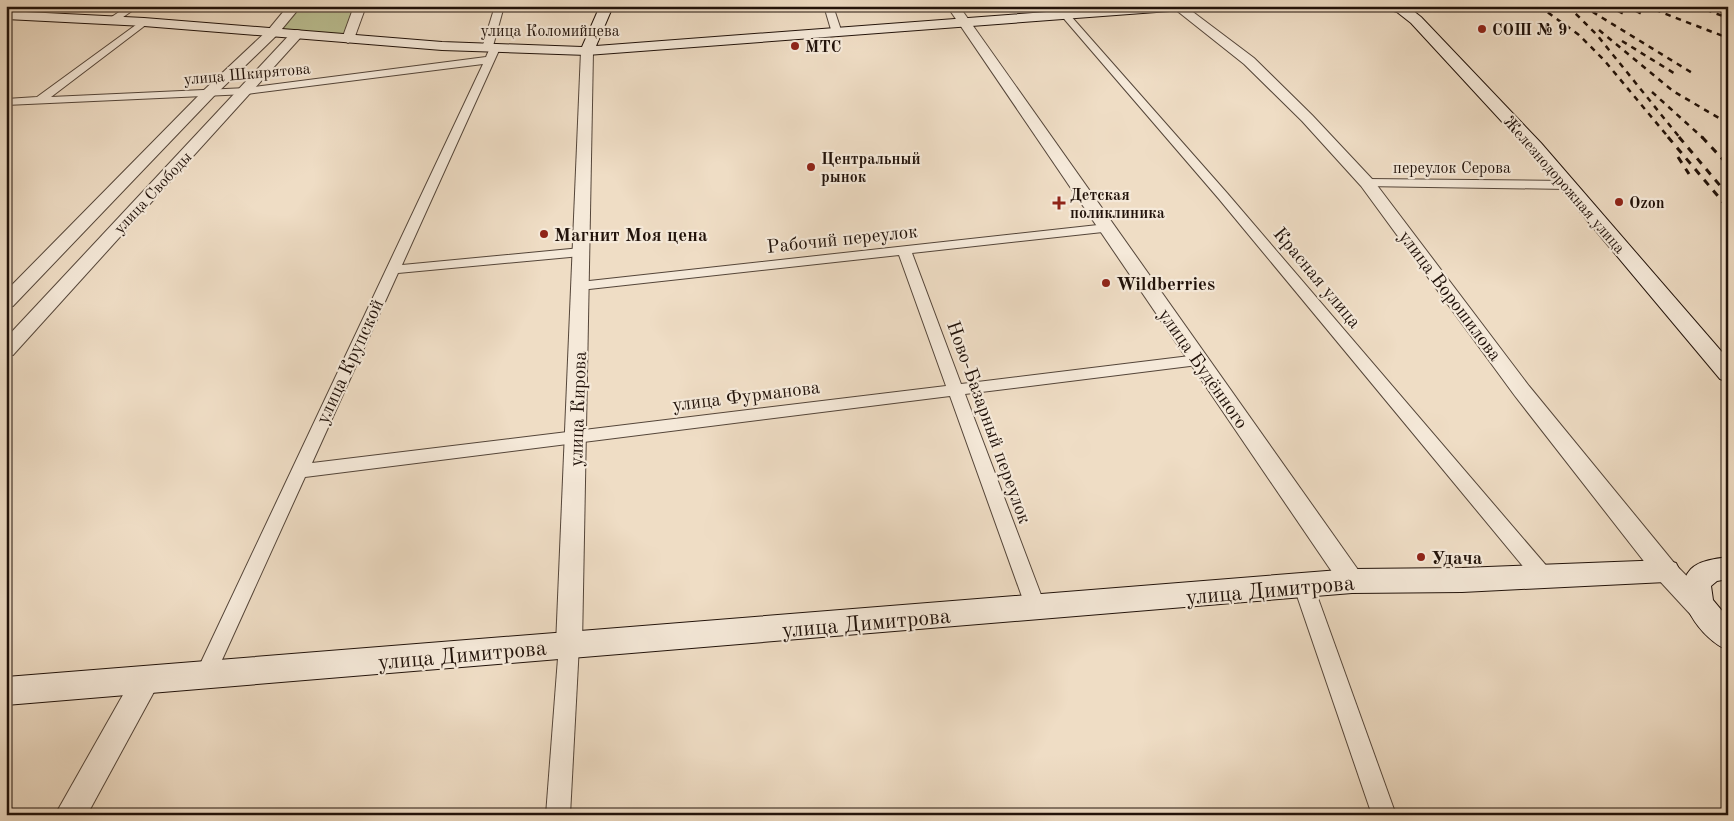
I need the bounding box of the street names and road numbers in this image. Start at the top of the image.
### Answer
street label: улица Коломийцева [480,24,620,40]
street label: улица Шкирятова [183,61,311,89]
street label: Железнодорожная улица [1500,114,1627,257]
street label: улица Свободы [112,149,195,237]
street label: переулок Серова [1393,161,1511,177]
street label: Рабочий переулок [766,223,919,258]
street label: Красная улица [1269,225,1364,333]
street label: улица Ворошилова [1394,228,1504,366]
street label: улица Крупской [314,297,388,427]
street label: улица Будённого [1154,306,1250,433]
street label: Ново-Базарный переулок [942,319,1033,527]
street label: улица Кирова [568,350,591,467]
street label: улица Фурманова [671,379,822,416]
street label: улица Димитрова [1185,573,1356,609]
street label: улица Димитрова [781,606,952,642]
street label: улица Димитрова [377,638,548,674]

